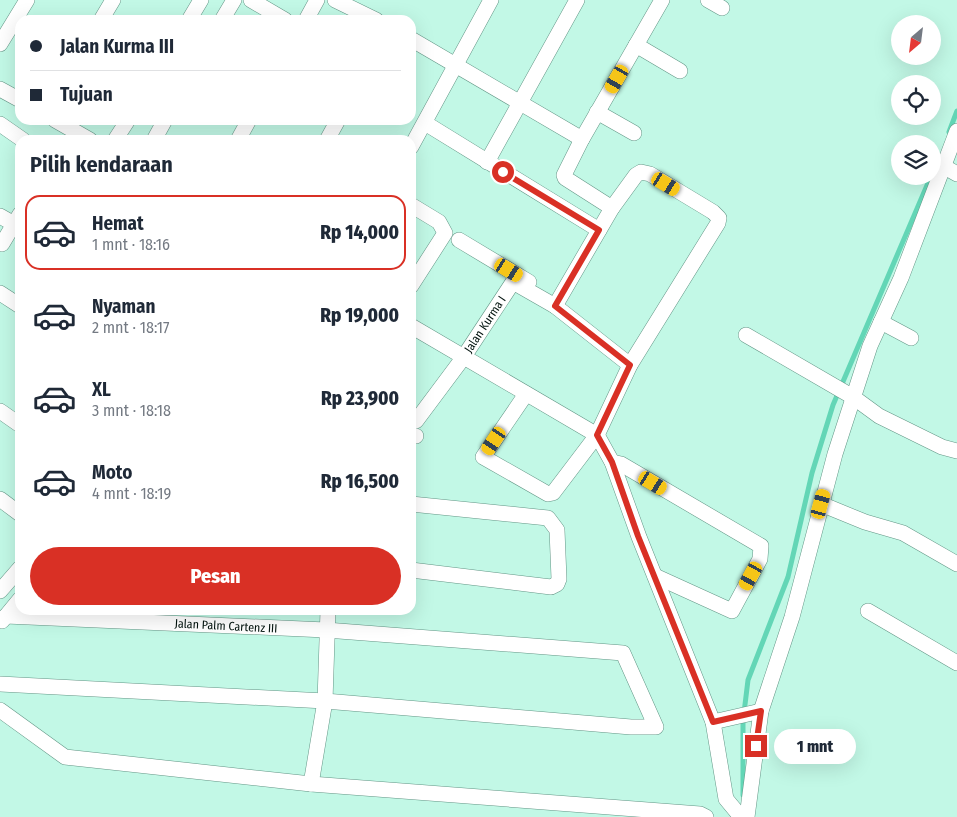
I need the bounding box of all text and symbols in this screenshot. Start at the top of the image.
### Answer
north arrow [891,15,941,65]
map controls [891,15,941,185]
text: Jalan Kurma III [60,35,174,58]
car [603,62,630,96]
button: locate [891,75,941,125]
text: Tujuan [60,83,113,106]
button: layers [891,135,941,185]
text: Pilih kendaraan [30,151,173,178]
route start [492,161,514,183]
car [649,170,682,198]
icon: car [32,210,77,255]
text: Hemat [92,212,144,235]
text: Rp 14,000 [320,221,399,244]
text: 1 mnt · 18:16 [92,235,170,254]
car [492,256,525,284]
icon: car [32,293,77,338]
street label: Jalan Kurma I [461,293,509,355]
text: Nyaman [92,295,155,318]
text: Rp 19,000 [320,304,399,327]
text: 2 mnt · 18:17 [92,318,169,337]
icon: car [32,376,77,421]
text: XL [92,378,111,401]
text: Rp 23,900 [321,387,399,410]
text: 3 mnt · 18:18 [92,401,171,420]
car [479,424,508,458]
icon: car [32,459,77,504]
text: Moto [92,461,132,484]
car [636,469,669,497]
text: Rp 16,500 [321,470,399,493]
text: 4 mnt · 18:19 [92,484,171,503]
car [809,488,832,520]
button: Pesan [30,547,401,605]
car [737,559,764,593]
street label: Jalan Palm Cartenz III [174,616,278,636]
callout: 1 mnt [774,728,856,764]
route end [745,735,767,757]
text: 1 mnt [797,737,833,756]

